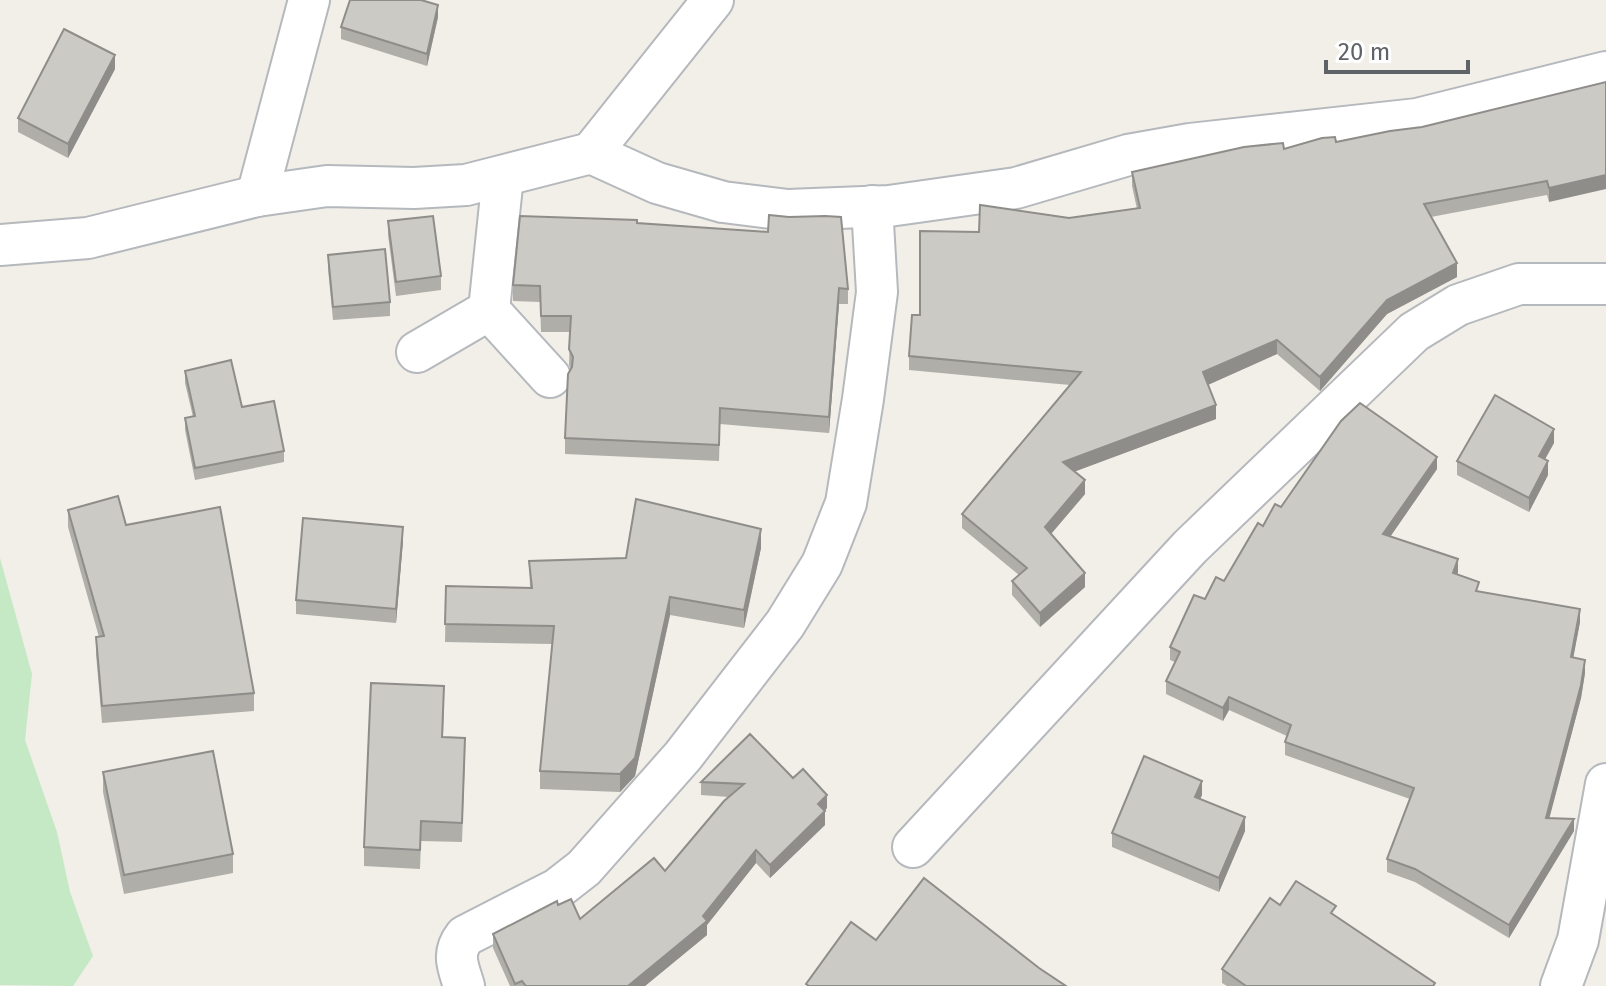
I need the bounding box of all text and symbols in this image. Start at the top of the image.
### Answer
scale bar [1326,24,1468,74]
text: 20 m [1338,38,1390,66]

